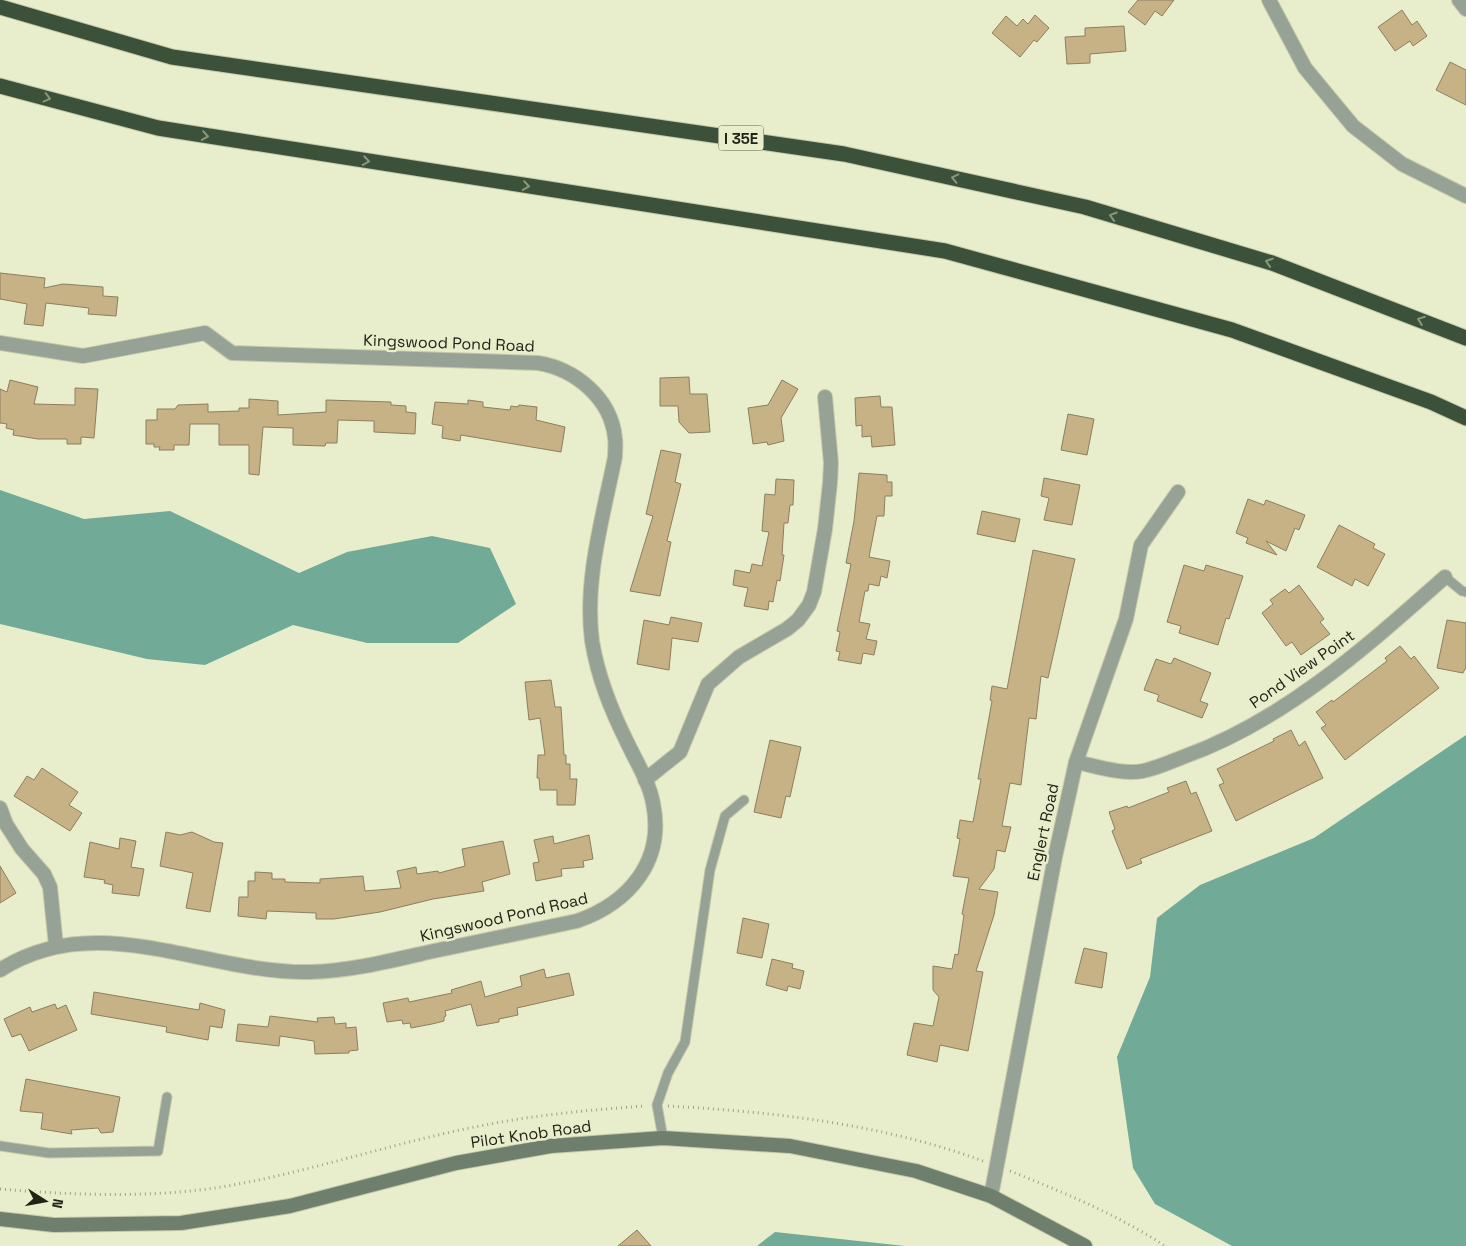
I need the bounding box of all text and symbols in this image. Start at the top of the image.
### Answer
one-way arrow [43,93,51,103]
road number: I 35E [718,126,764,150]
one-way arrow [201,130,209,140]
one-way arrow [362,155,370,166]
one-way arrow [951,173,959,184]
one-way arrow [522,180,530,191]
one-way arrow [1109,211,1118,221]
one-way arrow [1265,258,1273,268]
one-way arrow [1417,316,1425,326]
street label: Kingswood Pond Road [363,330,535,356]
street label: Pond View Point [1245,625,1359,713]
street label: Englert Road [1022,781,1064,883]
street label: Kingswood Pond Road [418,887,590,947]
street label: Pilot Knob Road [469,1115,593,1153]
north arrow [20,1176,70,1226]
text: N [48,1197,67,1210]

